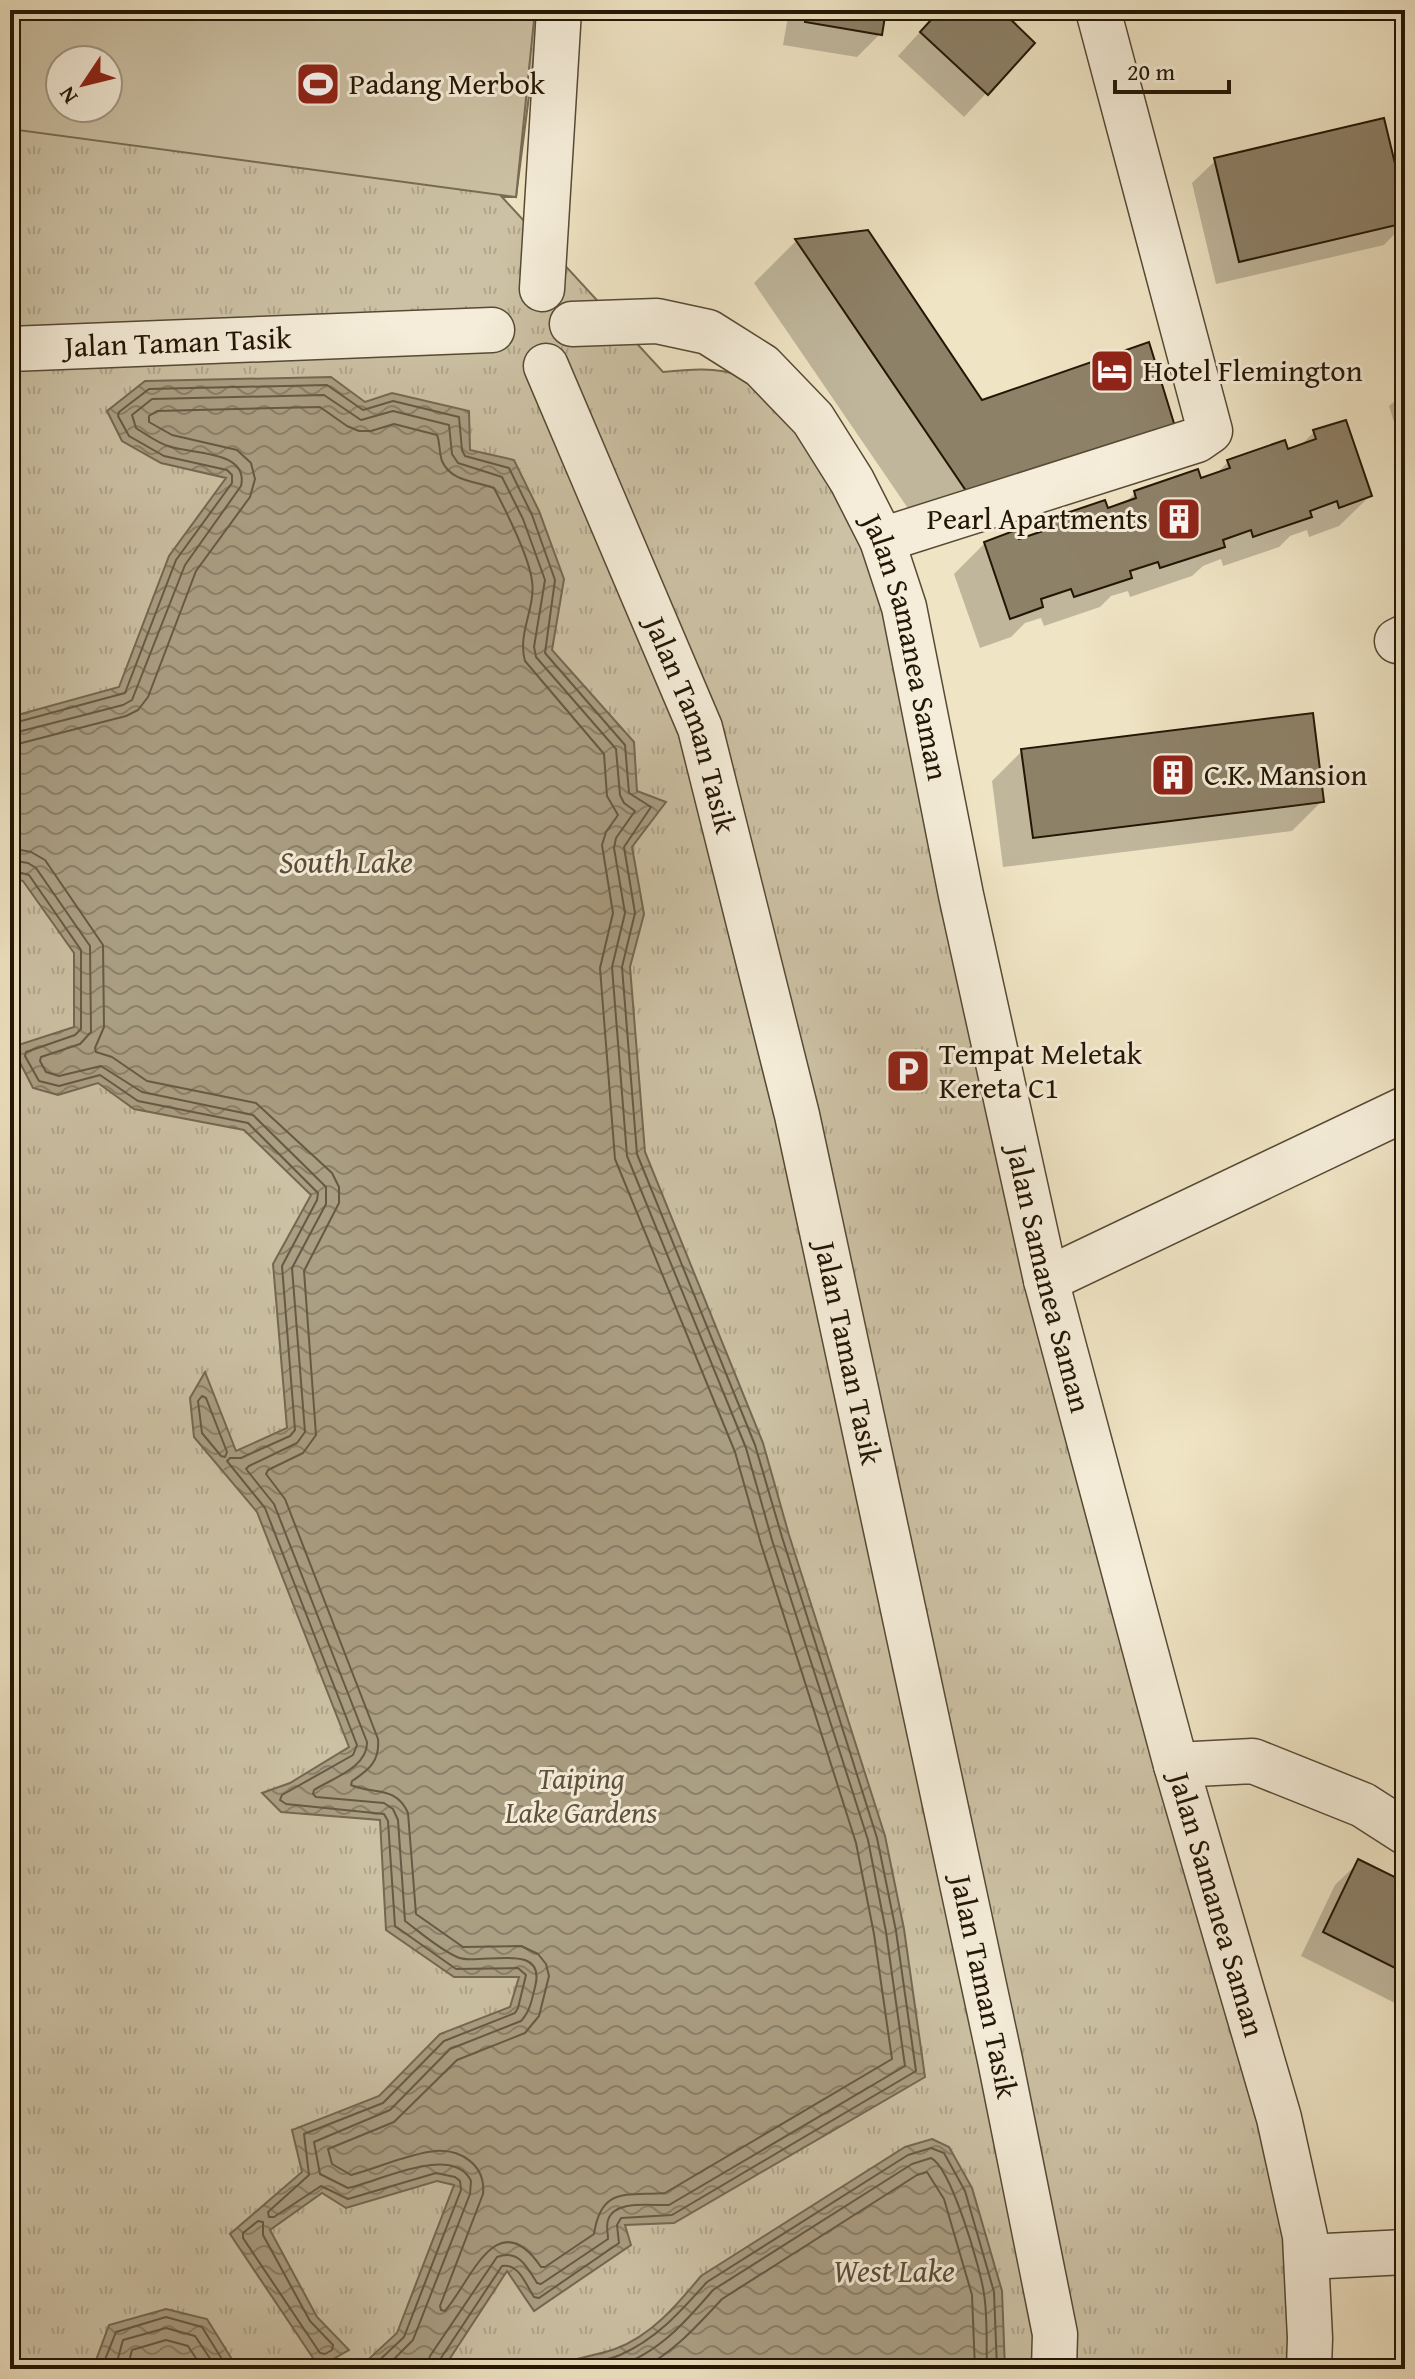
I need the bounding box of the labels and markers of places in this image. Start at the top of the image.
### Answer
sports icon: Padang Merbok [294,60,342,108]
place label: Padang Merbok [349,61,546,105]
hotel icon: Hotel Flemington [1088,347,1136,395]
place label: Hotel Flemington [1143,348,1363,392]
building icon: Pearl Apartments [1155,495,1203,543]
place label: Pearl Apartments [927,496,1148,540]
building icon: C.K. Mansion [1149,751,1197,799]
place label: C.K. Mansion [1204,752,1367,796]
place label: Tempat Meletak Kereta C1 [939,1031,1143,1109]
parking icon: Tempat Meletak Kereta C1 [884,1047,932,1095]

